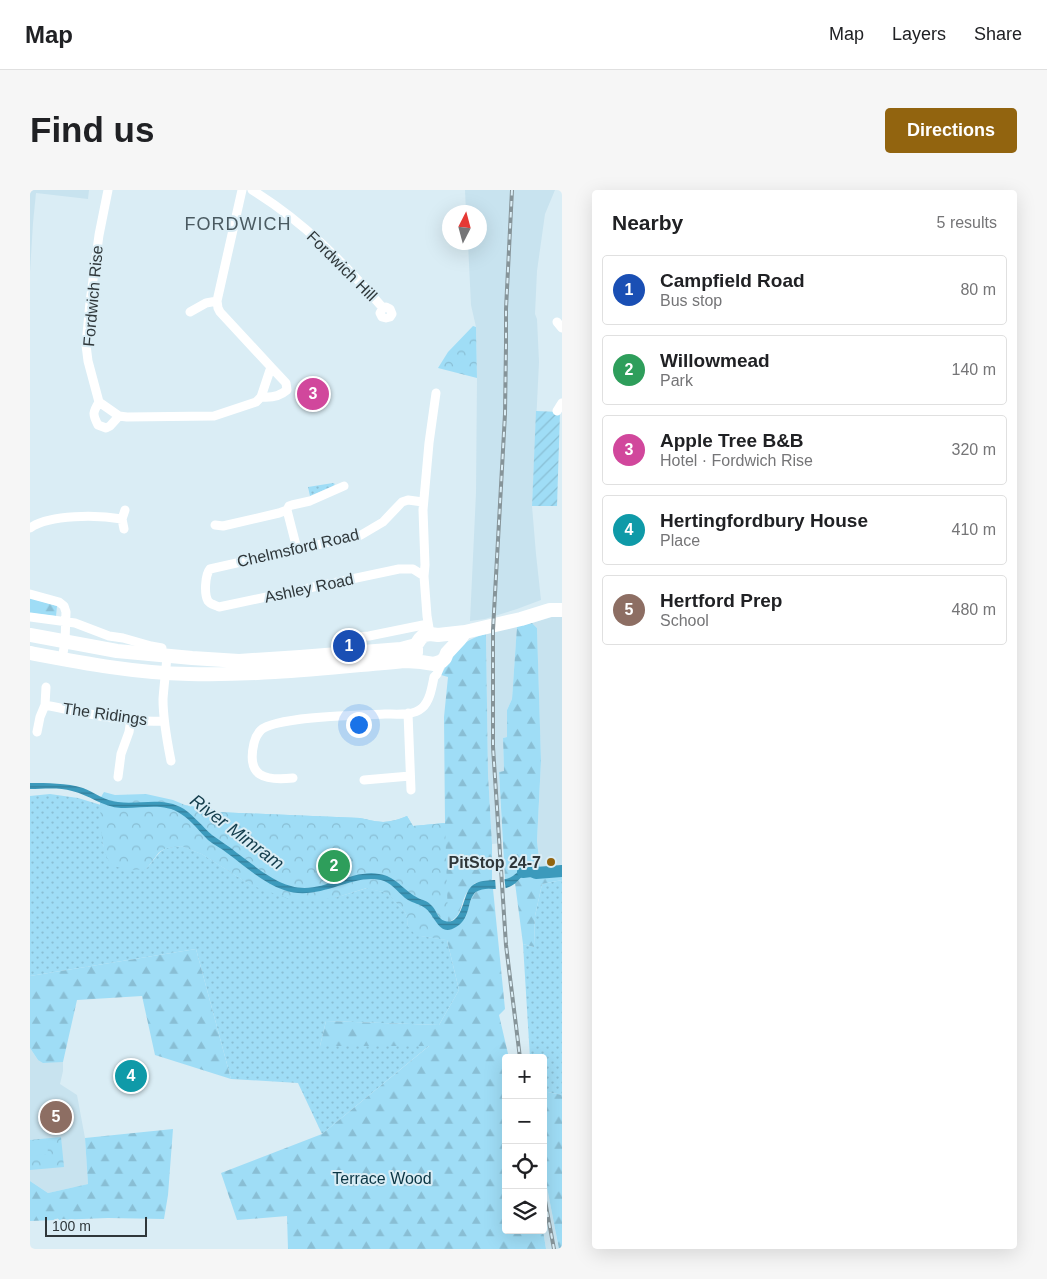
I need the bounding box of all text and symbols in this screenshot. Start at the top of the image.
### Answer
text: Map [25,21,73,48]
text: Map [829,24,864,44]
text: Layers [892,24,946,44]
text: Share [974,24,1022,44]
button: Directions [885,108,1017,153]
text: Find us [30,110,154,149]
north arrow [442,205,487,250]
text: Nearby [612,211,683,234]
district label: FORDWICH [185,214,291,234]
text: 5 results [937,214,997,231]
street label: Fordwich Hill [304,228,380,304]
street label: Fordwich Rise [80,245,106,347]
text: Campfield Road [660,270,805,291]
text: 1 [625,281,633,298]
text: 80 m [960,281,996,298]
text: Bus stop [660,292,722,309]
text: Willowmead [660,350,770,371]
text: 2 [625,361,633,378]
text: 140 m [952,361,996,378]
text: Park [660,372,693,389]
pin: 3 [297,375,329,413]
text: Apple Tree B&B [660,430,804,451]
text: 3 [625,441,633,458]
text: 320 m [952,441,996,458]
text: Hotel · Fordwich Rise [660,452,813,469]
text: Hertingfordbury House [660,510,868,531]
text: 4 [625,521,633,538]
text: 410 m [952,521,996,538]
street label: Chelmsford Road [235,526,361,570]
text: Place [660,532,700,549]
street label: Ashley Road [263,570,355,606]
text: Hertford Prep [660,590,782,611]
text: 5 [625,601,633,618]
text: 480 m [952,601,996,618]
text: School [660,612,709,629]
pin: 1 [333,627,365,665]
street label: The Ridings [62,700,148,728]
your location [346,712,372,738]
water label: River Mimram [186,790,288,874]
pin: 2 [318,847,350,885]
place label: PitStop 24-7 [449,854,541,871]
marker: PitStop 24-7 [545,856,557,868]
map controls [502,1054,547,1234]
button: + [502,1054,547,1099]
pin: 4 [115,1057,147,1095]
pin: 5 [40,1098,72,1136]
button: − [502,1099,547,1144]
button: locate [502,1144,547,1189]
park label: Terrace Wood [332,1170,432,1187]
button: layers [502,1189,547,1234]
scale bar [45,1214,148,1237]
text: 100 m [52,1218,91,1234]

